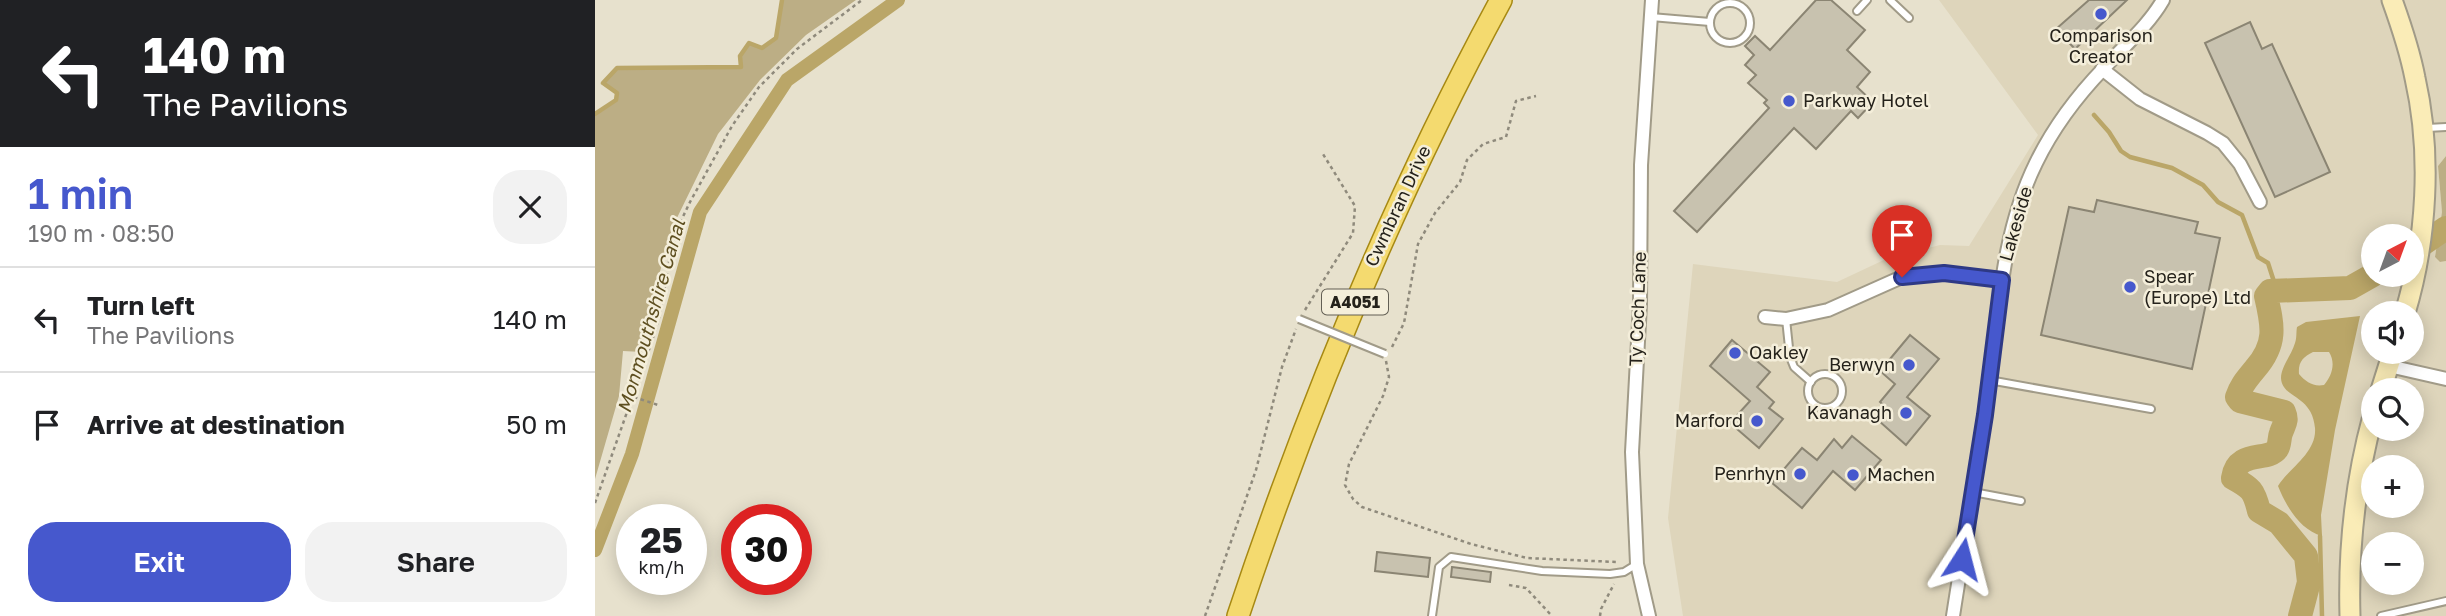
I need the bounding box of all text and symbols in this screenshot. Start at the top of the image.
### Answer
marker: Comparison Creator [2093,6,2109,22]
place label: Comparison Creator [2049,24,2153,67]
text: 140 m [143,25,286,84]
icon: left [28,28,119,119]
text: The Pavilions [143,85,348,123]
place label: Parkway Hotel [1803,89,1929,111]
marker: Parkway Hotel [1781,93,1797,109]
street label: Cwmbran Drive [1359,142,1435,270]
text: 1 min [28,168,133,218]
button: close [493,170,567,244]
street label: Lakeside [1994,184,2036,264]
pin [1872,205,1932,277]
water label: Monmouthshire Canal [612,215,689,415]
icon: arrive [1883,216,1921,254]
text: 190 m · 08:50 [28,219,175,247]
north arrow [2361,224,2424,287]
map controls [2361,224,2424,595]
street label: Ty Coch Lane [1624,251,1650,367]
place label: Spear (Europe) Ltd [2144,265,2251,308]
marker: Spear (Europe) Ltd [2122,279,2138,295]
text: Turn left [87,290,195,321]
road number: A4051 [1322,290,1388,314]
icon: left [28,301,66,339]
button: sound [2361,301,2424,364]
text: 140 m [493,304,567,335]
text: The Pavilions [87,321,235,349]
place label: Oakley [1749,341,1808,363]
marker: Oakley [1727,345,1743,361]
place label: Berwyn [1829,353,1895,375]
marker: Berwyn [1901,357,1917,373]
button: search [2361,378,2424,441]
place label: Kavanagh [1807,401,1892,423]
marker: Kavanagh [1898,405,1914,421]
icon: arrive [28,406,66,444]
text: Arrive at destination [87,409,345,440]
text: 50 m [506,409,567,440]
place label: Marford [1675,409,1743,431]
marker: Marford [1749,413,1765,429]
button: + [2361,455,2424,518]
place label: Penrhyn [1714,462,1786,484]
place label: Machen [1867,463,1935,485]
marker: Penrhyn [1792,466,1808,482]
marker: Machen [1845,467,1861,483]
speed limit sign: 30 [721,504,812,595]
text: 25 [640,519,683,561]
button: Exit [28,522,291,602]
button: Share [305,522,567,602]
position arrow [1925,522,1999,596]
button: − [2361,532,2424,595]
text: km/h [639,556,684,578]

